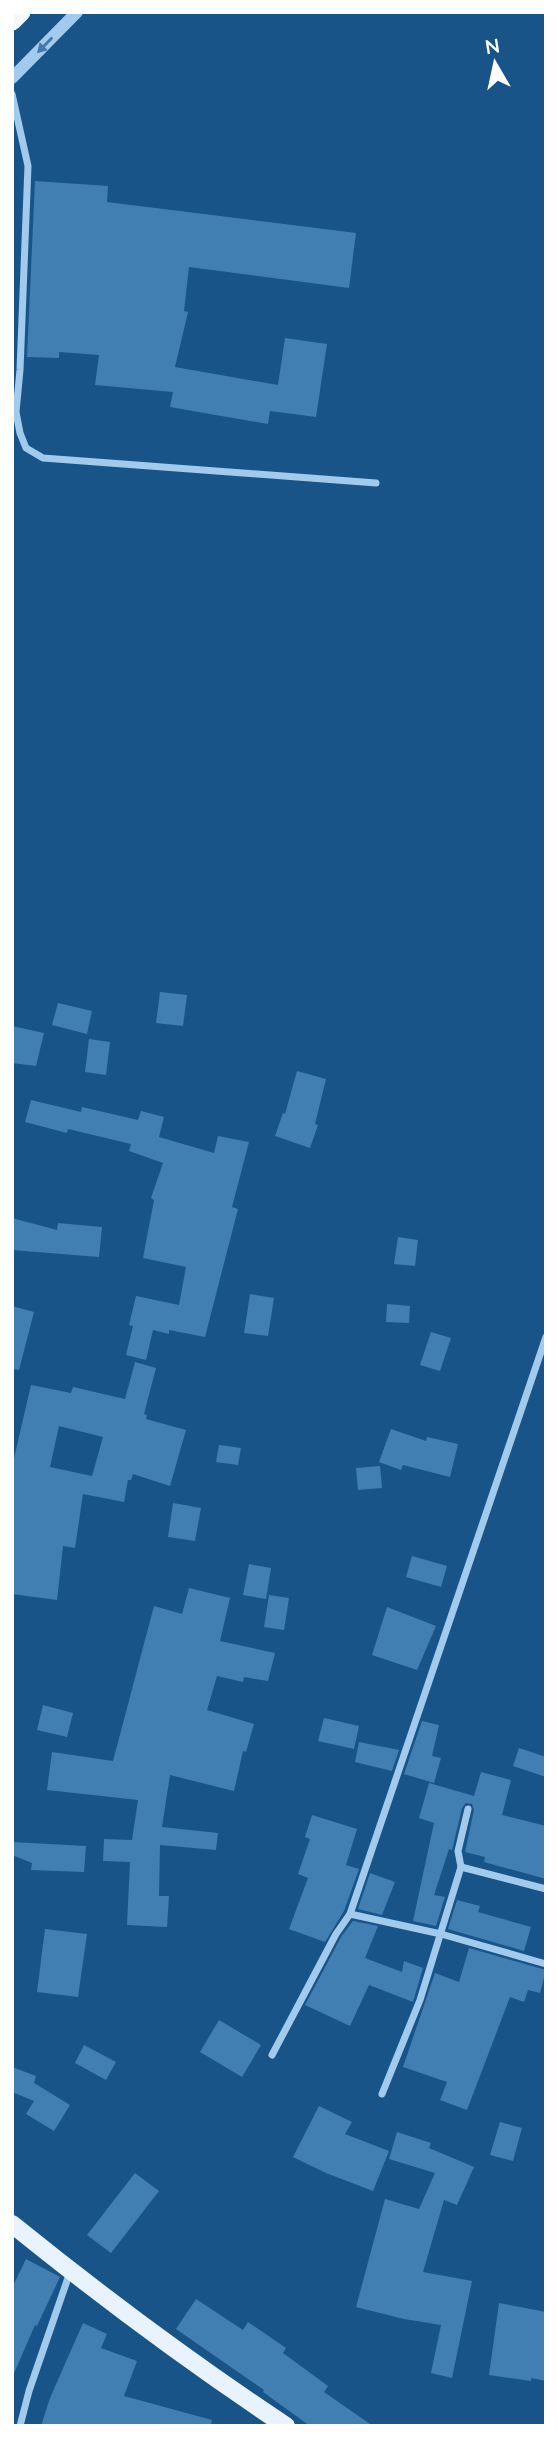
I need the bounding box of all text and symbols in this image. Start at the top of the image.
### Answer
north arrow [460,28,530,98]
text: N [483,33,501,58]
one-way arrow [36,37,53,54]

